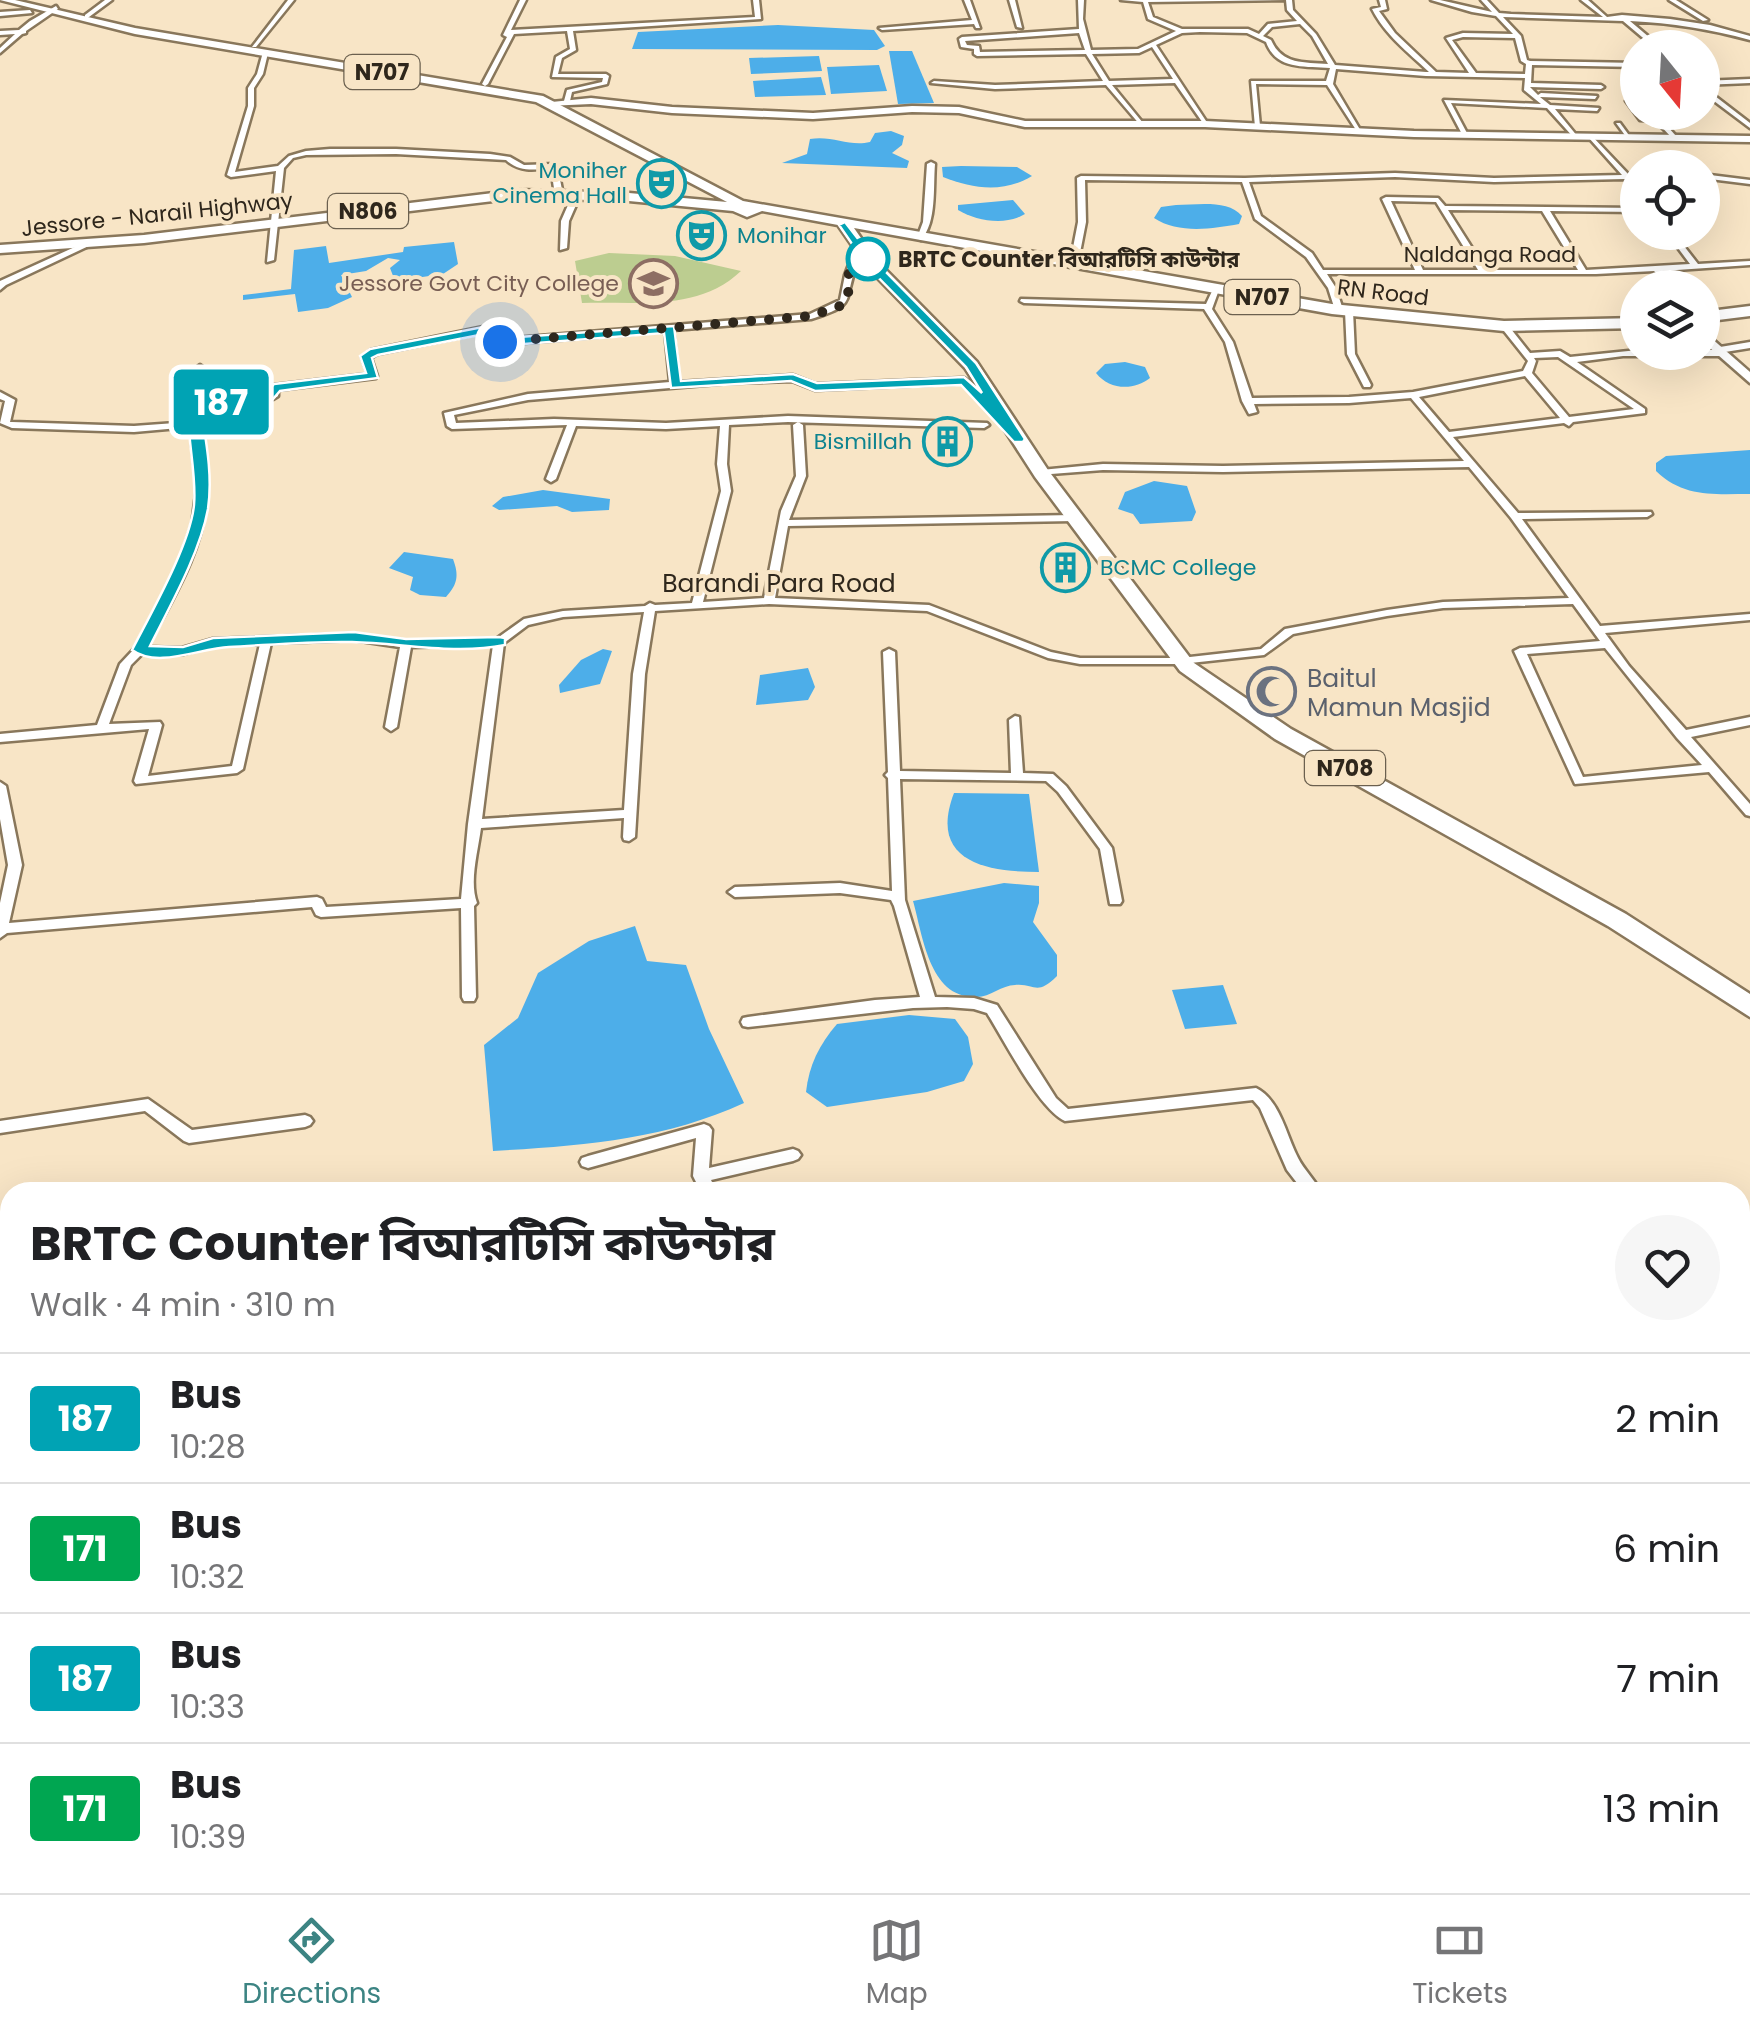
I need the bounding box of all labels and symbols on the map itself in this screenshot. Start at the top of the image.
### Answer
north arrow [1620,30,1720,130]
road number: N707 [344,55,420,89]
place label: Moniher Cinema Hall [493,155,627,211]
theatre icon: Moniher Cinema Hall [636,157,688,209]
street label: Jessore - Narail Highway [20,185,295,244]
road number: N806 [328,194,408,228]
theatre icon: Monihar [676,209,728,261]
place label: Monihar [737,220,827,251]
marker: BRTC Counter বিআরটিসি কাউন্টার [847,238,889,280]
street label: Naldanga Road [1404,239,1576,270]
place label: BRTC Counter বিআরটিসি কাউন্টার [898,244,1240,275]
school or university icon: Jessore Govt City College [628,257,680,309]
place label: Jessore Govt City College [339,268,619,299]
street label: RN Road [1335,272,1430,313]
road number: N707 [1224,280,1300,314]
your location [475,317,525,367]
line badge: 187 [164,370,278,434]
building icon: Bismillah [921,415,973,467]
place label: Bismillah [814,426,912,457]
building icon: BCMC College [1039,541,1091,593]
place label: BCMC College [1100,552,1256,583]
street label: Barandi Para Road [662,566,896,601]
place label: Baitul Mamun Masjid [1307,661,1491,725]
mosque icon: Baitul Mamun Masjid [1246,666,1298,718]
road number: N708 [1305,751,1385,785]

